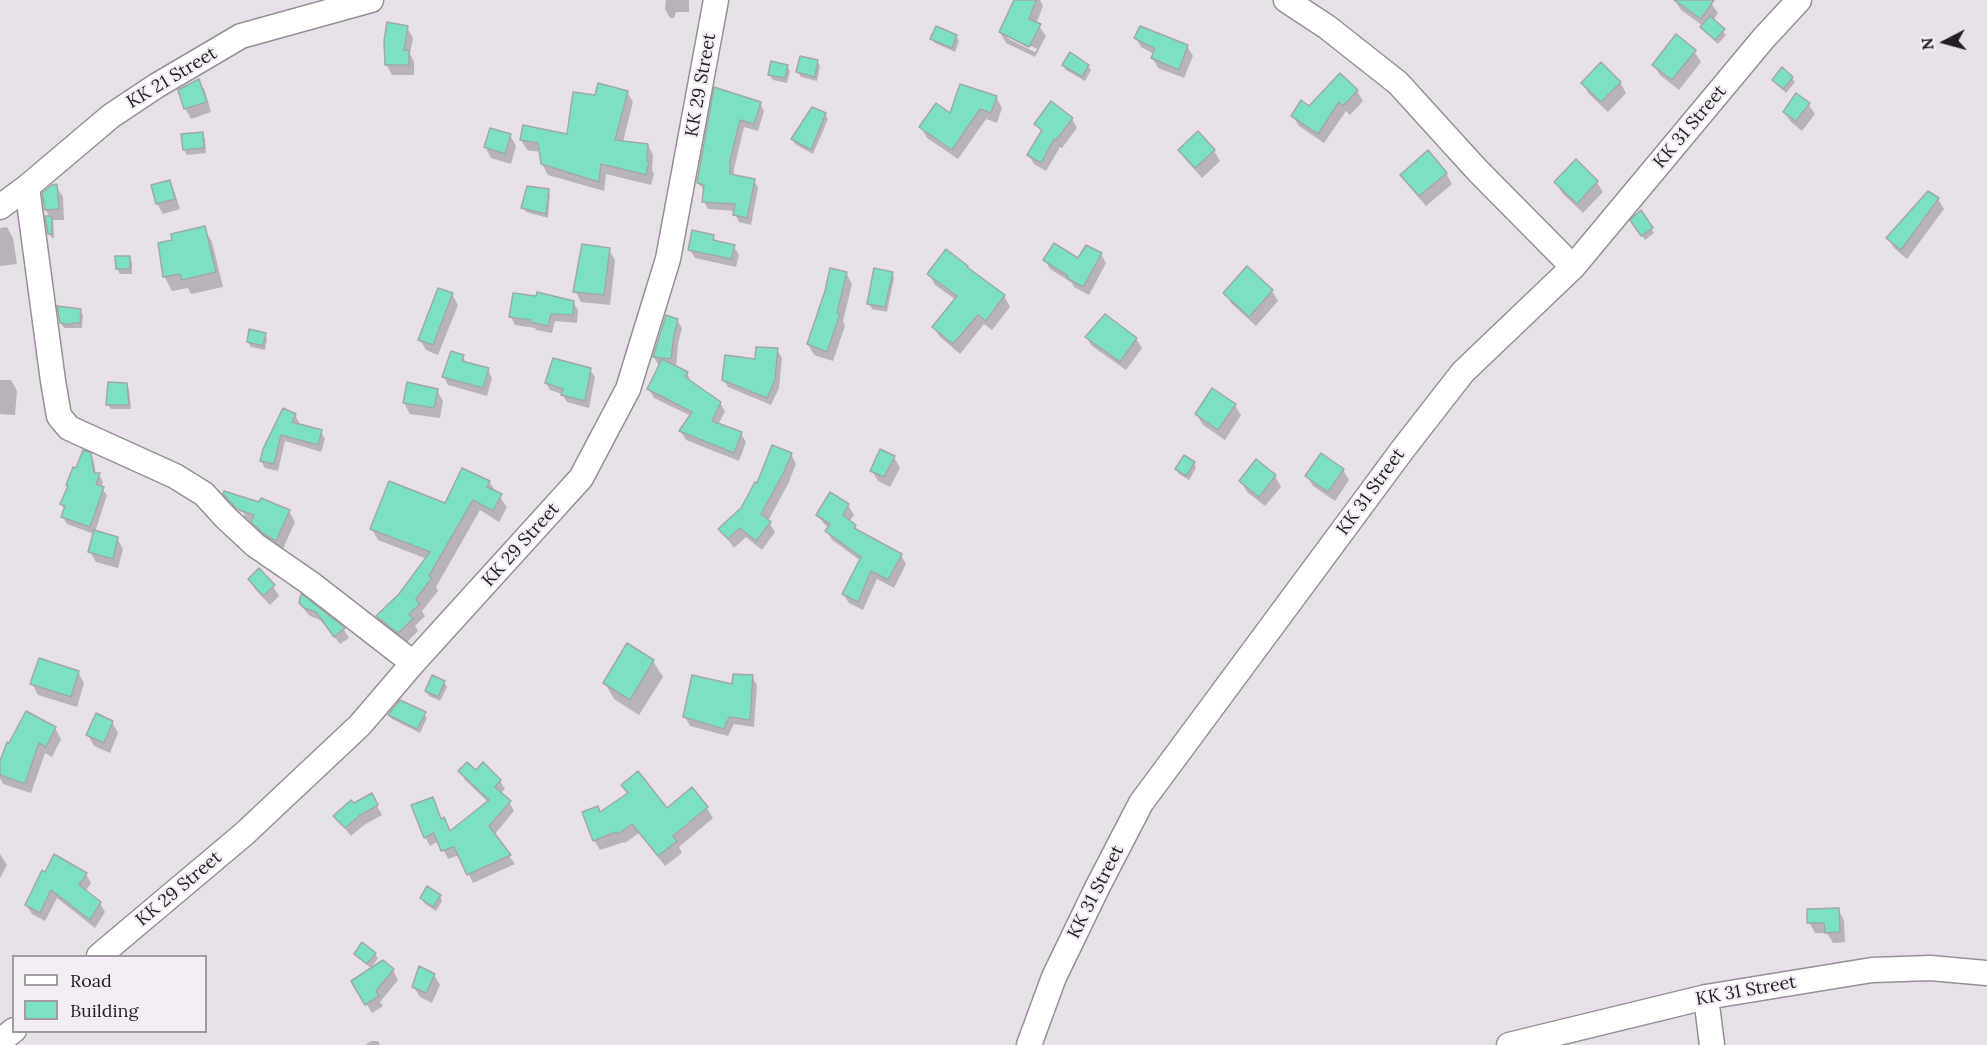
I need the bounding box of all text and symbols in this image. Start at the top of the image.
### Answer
north arrow [1915,12,1975,72]
street label: KK 29 Street [681,31,721,139]
text: N [1917,37,1938,51]
street label: KK 21 Street [123,43,221,113]
street label: KK 31 Street [1649,81,1731,173]
street label: KK 31 Street [1332,445,1410,539]
street label: KK 29 Street [478,499,564,591]
street label: KK 31 Street [1063,842,1129,942]
street label: KK 29 Street [132,847,226,931]
legend [12,955,207,1033]
text: Road [70,969,112,992]
street label: KK 31 Street [1694,972,1798,1010]
text: Building [70,999,138,1022]

